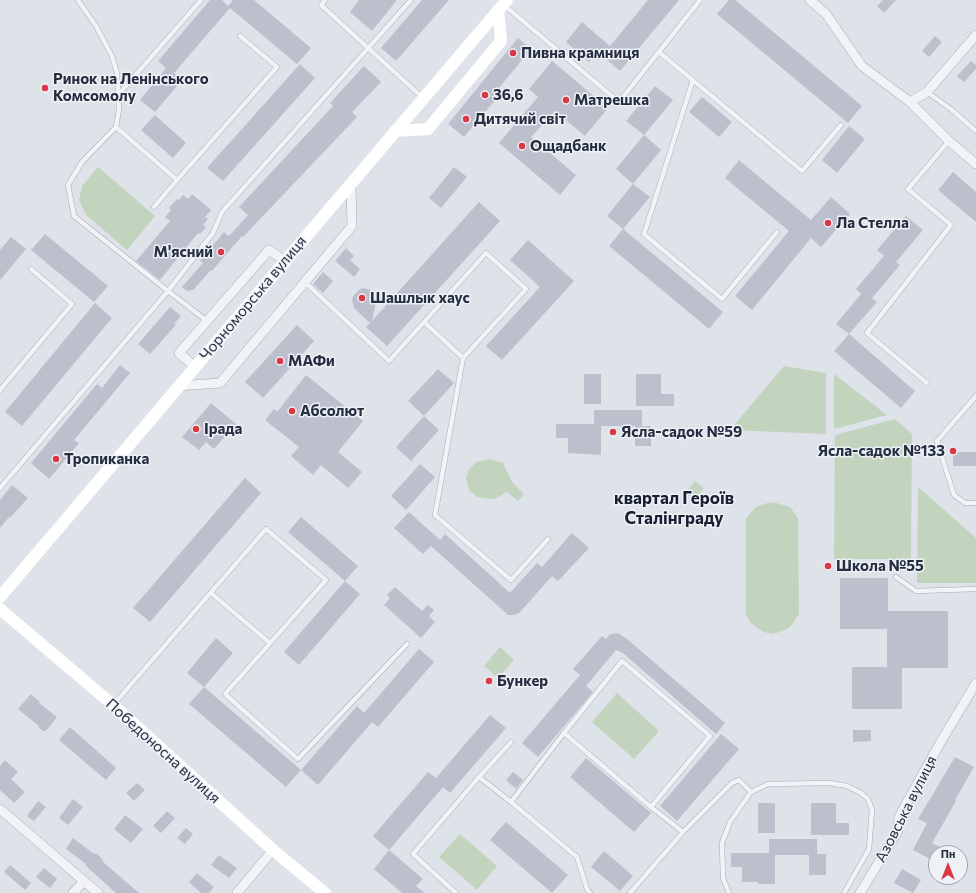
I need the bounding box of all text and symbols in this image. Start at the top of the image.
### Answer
place label: Пивна крамниця [521,44,640,62]
marker: Пивна крамниця [508,48,518,58]
place label: Ринок на Ленінського Комсомолу [53,70,209,105]
marker: Ринок на Ленінського Комсомолу [40,83,50,93]
place label: 36,6 [493,86,524,104]
marker: 36,6 [480,90,490,100]
place label: Матрешка [574,91,649,109]
marker: Матрешка [561,95,571,105]
place label: Дитячий світ [474,110,566,128]
marker: Дитячий світ [461,114,471,124]
place label: Ощадбанк [530,137,606,155]
marker: Ощадбанк [517,141,527,151]
place label: Ла Стелла [836,214,909,232]
marker: Ла Стелла [823,218,833,228]
street label: Чорноморська вулиця [196,232,310,364]
place label: М'ясний [153,243,213,261]
marker: М'ясний [216,247,226,257]
place label: Шашлык хаус [370,289,470,307]
marker: Шашлык хаус [357,293,367,303]
place label: МАФи [288,352,335,370]
marker: МАФи [275,356,285,366]
place label: Абсолют [300,402,364,420]
marker: Абсолют [287,406,297,416]
place label: Ірада [204,420,242,438]
place label: Ясла-садок №59 [621,423,742,441]
marker: Ірада [191,424,201,434]
marker: Ясла-садок №59 [608,427,618,437]
place label: Ясла-садок №133 [818,442,945,460]
marker: Ясла-садок №133 [948,446,958,456]
place label: Тропиканка [64,450,149,468]
marker: Тропиканка [51,454,61,464]
district label: квартал Героїв Сталінграду [614,488,734,528]
place label: Школа №55 [836,557,924,575]
marker: Школа №55 [823,561,833,571]
place label: Бункер [497,672,548,690]
marker: Бункер [484,676,494,686]
street label: Победоносна вулиця [102,695,224,807]
street label: Азовська вулиця [871,753,941,865]
north arrow [928,845,968,885]
text: Пн [941,847,955,860]

